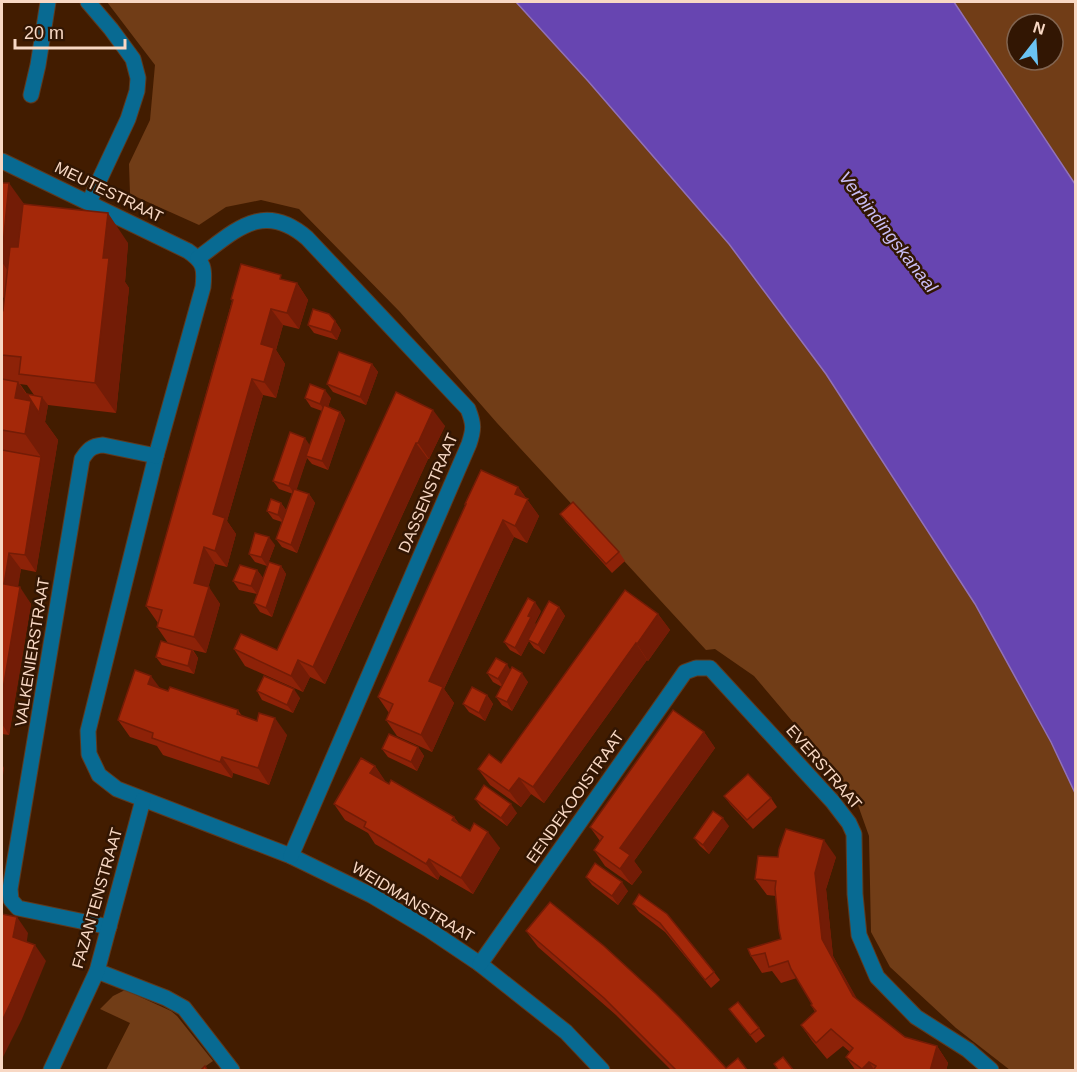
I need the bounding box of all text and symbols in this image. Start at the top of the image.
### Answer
scale bar [15,12,124,50]
north arrow [1005,12,1065,72]
text: N [1031,18,1047,38]
text: 20 m [24,23,64,43]
street label: MEUTESTRAAT [52,159,166,226]
water label: Verbindingskanaal [835,168,942,297]
street label: DASSENSTRAAT [395,431,461,555]
street label: VALKENIERSTRAAT [12,576,52,728]
street label: EVERSTRAAT [783,722,865,813]
street label: EENDEKOOISTRAAT [523,728,627,866]
street label: FAZANTENSTRAAT [69,826,125,970]
street label: WEIDMANSTRAAT [349,859,477,945]

